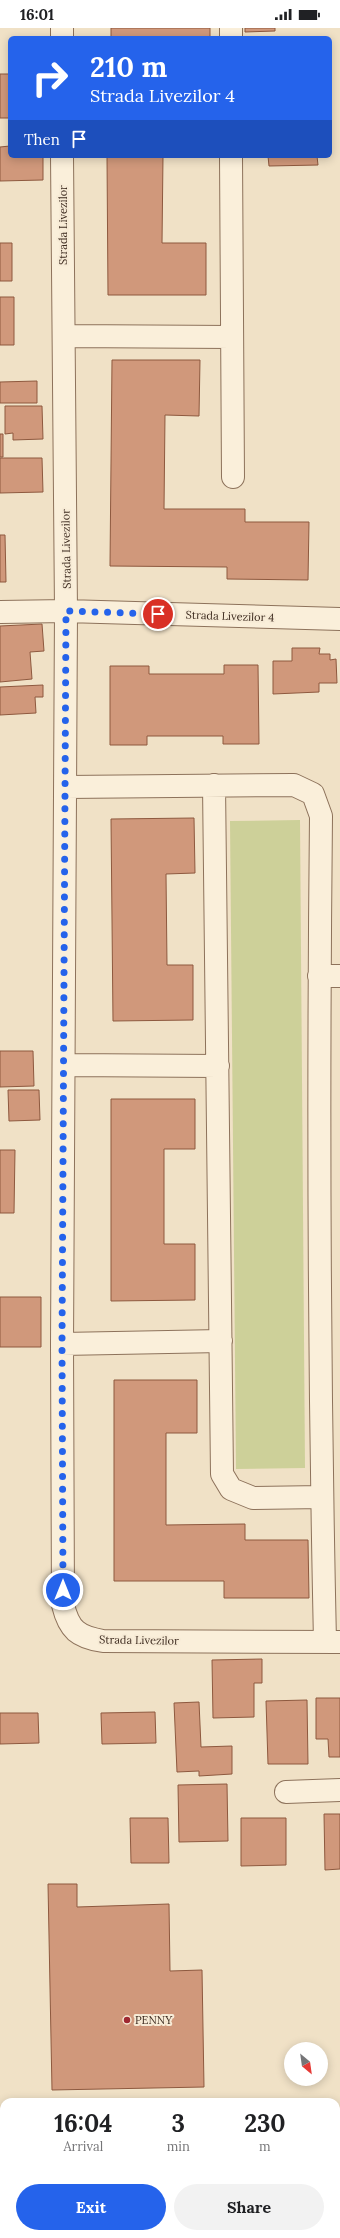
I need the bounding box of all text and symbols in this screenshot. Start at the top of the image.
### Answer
text: 16:01 [20,5,54,24]
text: 210 m [90,49,167,85]
icon: right [24,52,76,104]
text: Strada Livezilor 4 [90,84,235,107]
icon: arrive [68,128,90,150]
text: Then [24,130,60,149]
street label: Strada Livezilor [56,185,70,265]
street label: Strada Livezilor [58,509,74,589]
pin [141,597,175,631]
icon: arrive [147,603,169,625]
street label: Strada Livezilor 4 [185,607,275,625]
position arrow [42,1569,84,1611]
street label: Strada Livezilor [99,1632,179,1648]
place label: PENNY [135,2013,173,2027]
marker: PENNY [122,2015,132,2025]
north arrow [284,2042,328,2086]
map controls [284,2042,328,2086]
text: 16:04 [54,2108,112,2139]
text: 3 [171,2108,185,2139]
text: 230 [244,2108,286,2139]
text: Arrival [63,2138,103,2155]
text: min [167,2138,190,2155]
text: m [259,2138,271,2155]
button: Exit [16,2184,166,2230]
button: Share [174,2184,324,2230]

